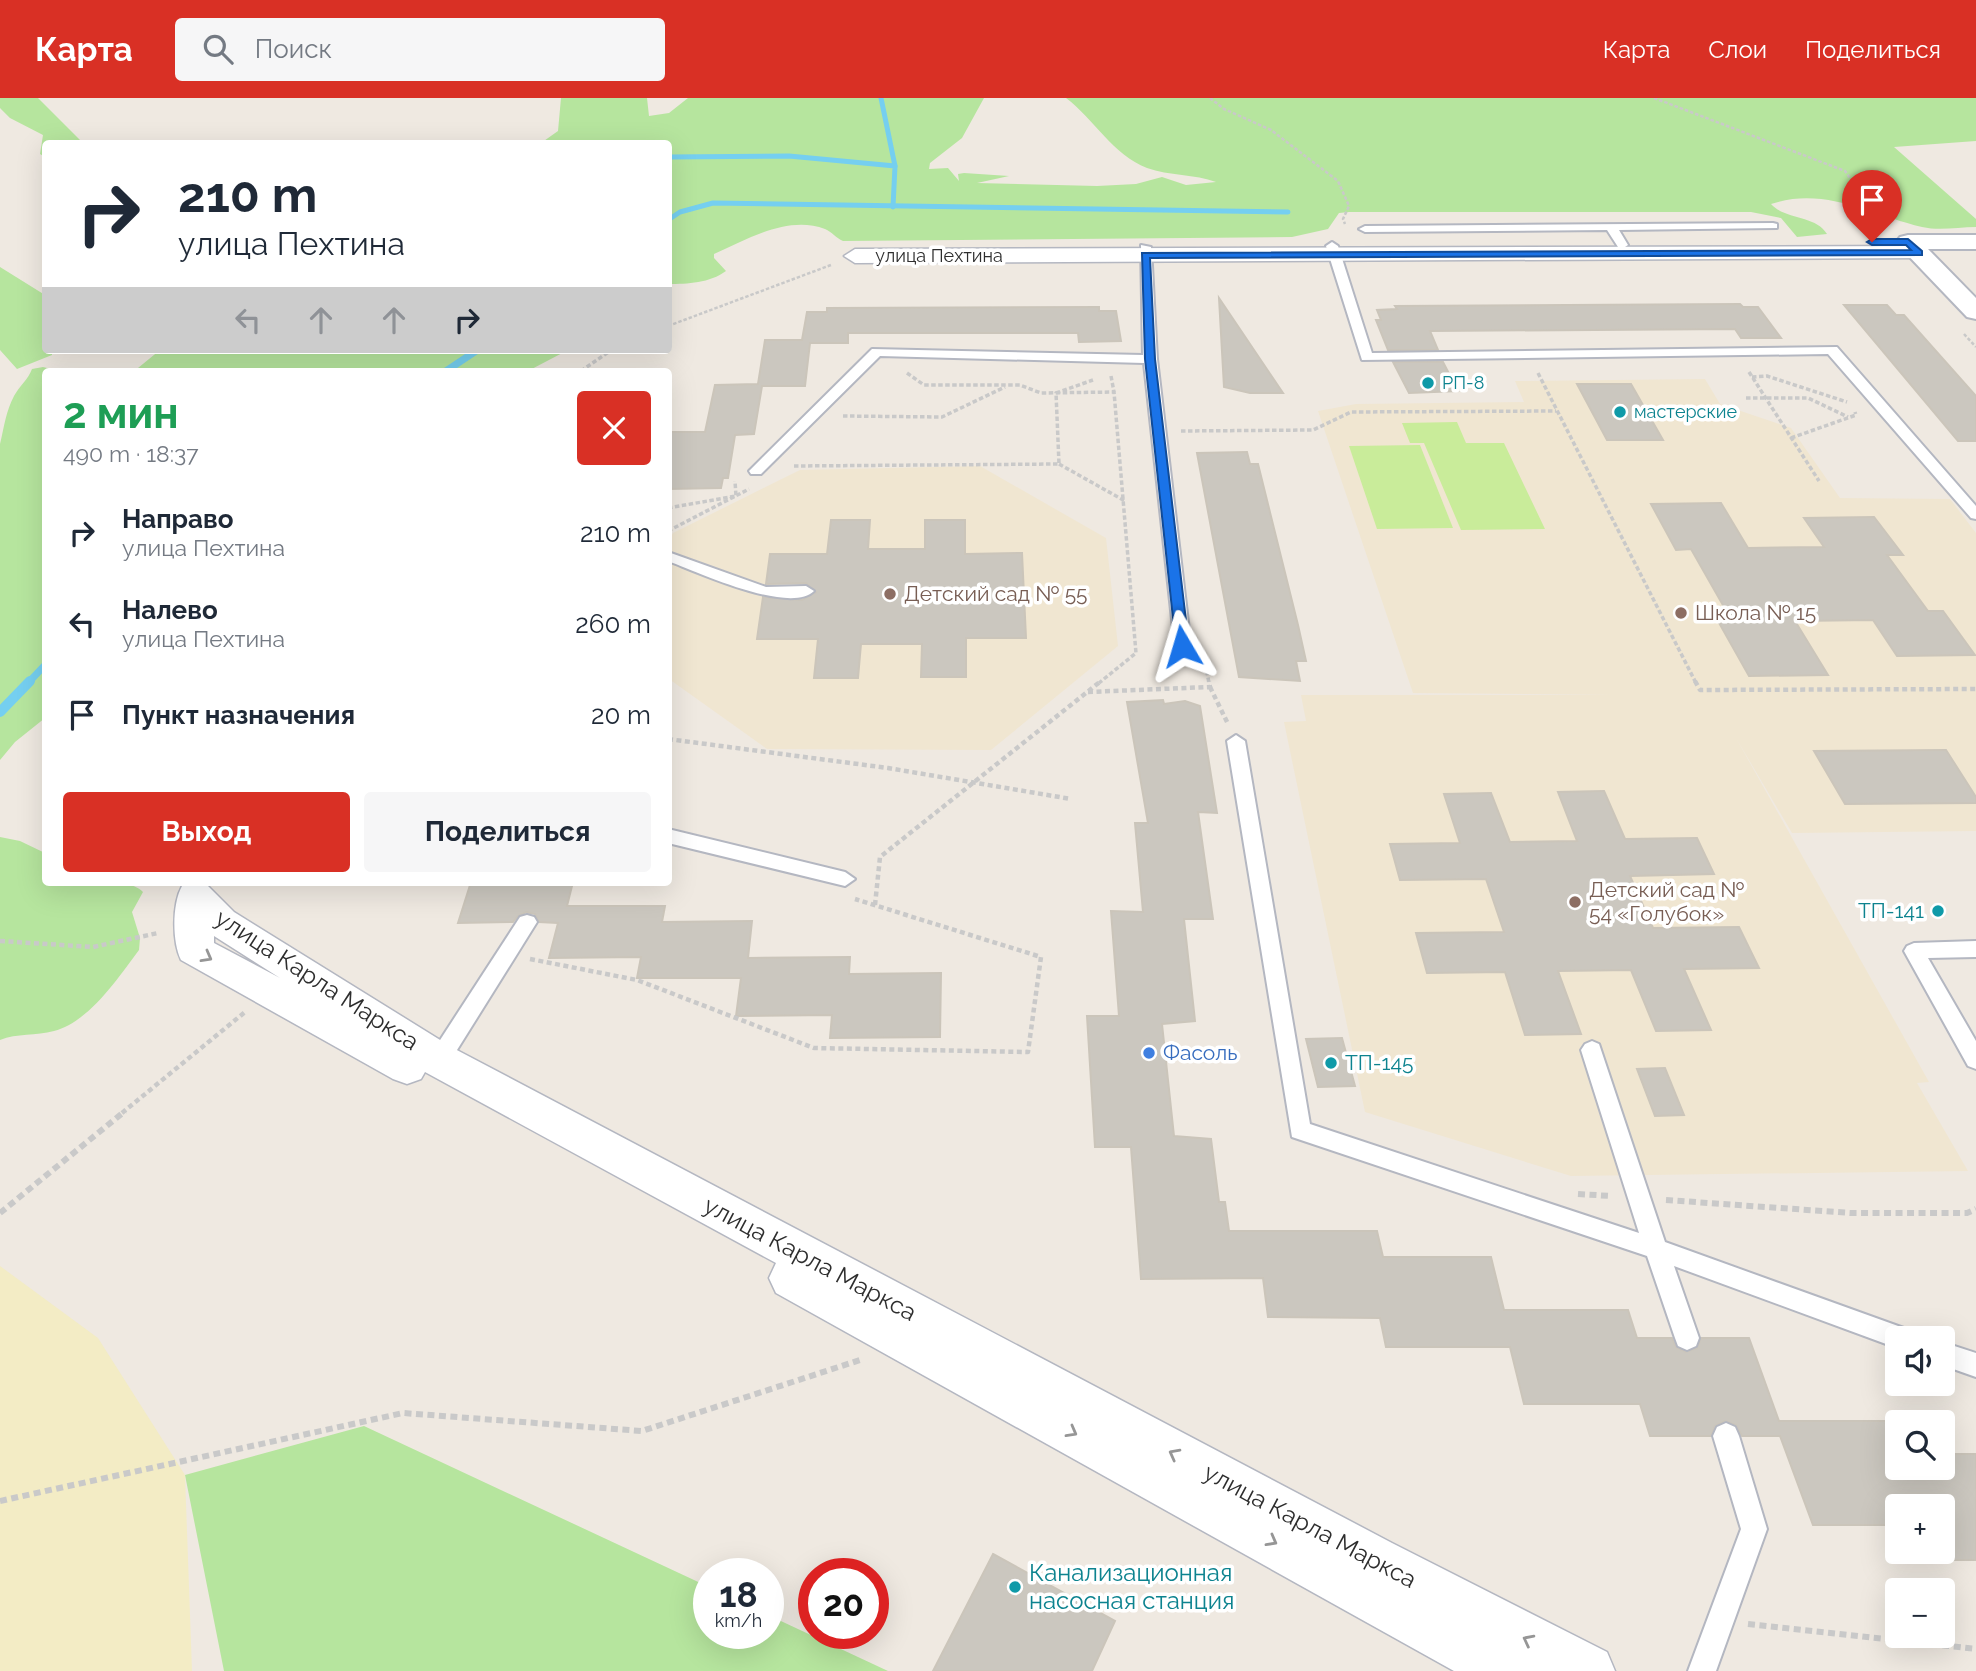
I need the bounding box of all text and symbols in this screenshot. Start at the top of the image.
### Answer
search box [175,18,665,81]
text: Карта [35,30,133,69]
icon: search [199,30,237,68]
text: Поиск [255,34,332,64]
text: Карта [1603,35,1670,64]
text: Слои [1708,35,1767,64]
text: Поделиться [1805,35,1941,64]
text: 210 m [178,166,317,223]
icon: right [63,168,154,259]
pin [1842,170,1902,242]
icon: arrive [1853,181,1891,219]
text: улица Пехтина [178,225,405,262]
street label: улица Пехтина [875,245,1003,266]
icon: left [229,301,267,339]
icon: ahead [302,301,340,339]
icon: ahead [375,301,413,339]
icon: right [448,301,486,339]
place label: РП-8 [1442,372,1484,393]
marker: РП-8 [1420,375,1436,391]
text: 2 мин [63,389,179,438]
button: close [577,391,651,465]
place label: мастерские [1634,401,1738,422]
marker: мастерские [1612,404,1628,420]
text: 490 m · 18:37 [63,440,198,467]
text: Направо [122,504,233,534]
icon: right [63,514,101,552]
text: 210 m [580,518,651,548]
text: улица Пехтина [122,534,285,561]
place label: Детский сад № 55 [904,581,1088,606]
marker: Детский сад № 55 [882,586,898,602]
text: Налево [122,595,218,625]
place label: Школа № 15 [1695,600,1816,625]
icon: left [63,605,101,643]
marker: Школа № 15 [1673,605,1689,621]
text: 260 m [575,609,651,639]
position arrow [1145,609,1219,683]
text: улица Пехтина [122,625,285,652]
icon: arrive [63,696,101,734]
text: Пункт назначения [122,700,355,730]
text: 20 m [591,700,651,730]
button: Выход [63,792,350,872]
button: Поделиться [364,792,651,872]
place label: Детский сад № 54 «Голубок» [1589,877,1744,926]
marker: Детский сад № 54 «Голубок» [1567,894,1583,910]
place label: ТП-141 [1858,898,1924,923]
street label: улица Карла Маркса [210,903,425,1056]
marker: ТП-141 [1930,903,1946,919]
one-way arrow [200,949,212,962]
place label: Фасоль [1163,1040,1238,1065]
marker: Фасоль [1141,1045,1157,1061]
place label: ТП-145 [1345,1050,1413,1075]
marker: ТП-145 [1323,1055,1339,1071]
street label: улица Карла Маркса [699,1190,922,1327]
map controls [1885,1326,1955,1648]
button: sound [1885,1326,1955,1396]
button: search [1885,1410,1955,1480]
one-way arrow [1065,1424,1078,1437]
one-way arrow [1169,1449,1182,1463]
street label: улица Карла Маркса [1199,1457,1422,1594]
button: + [1885,1494,1955,1564]
one-way arrow [1265,1533,1277,1546]
speed limit sign: 20 [798,1558,889,1649]
place label: Канализационная насосная станция [1029,1558,1234,1615]
text: 18 [719,1574,758,1615]
button: − [1885,1578,1955,1648]
marker: Канализационная насосная станция [1007,1579,1023,1595]
text: km/h [715,1610,762,1631]
one-way arrow [1523,1634,1535,1648]

